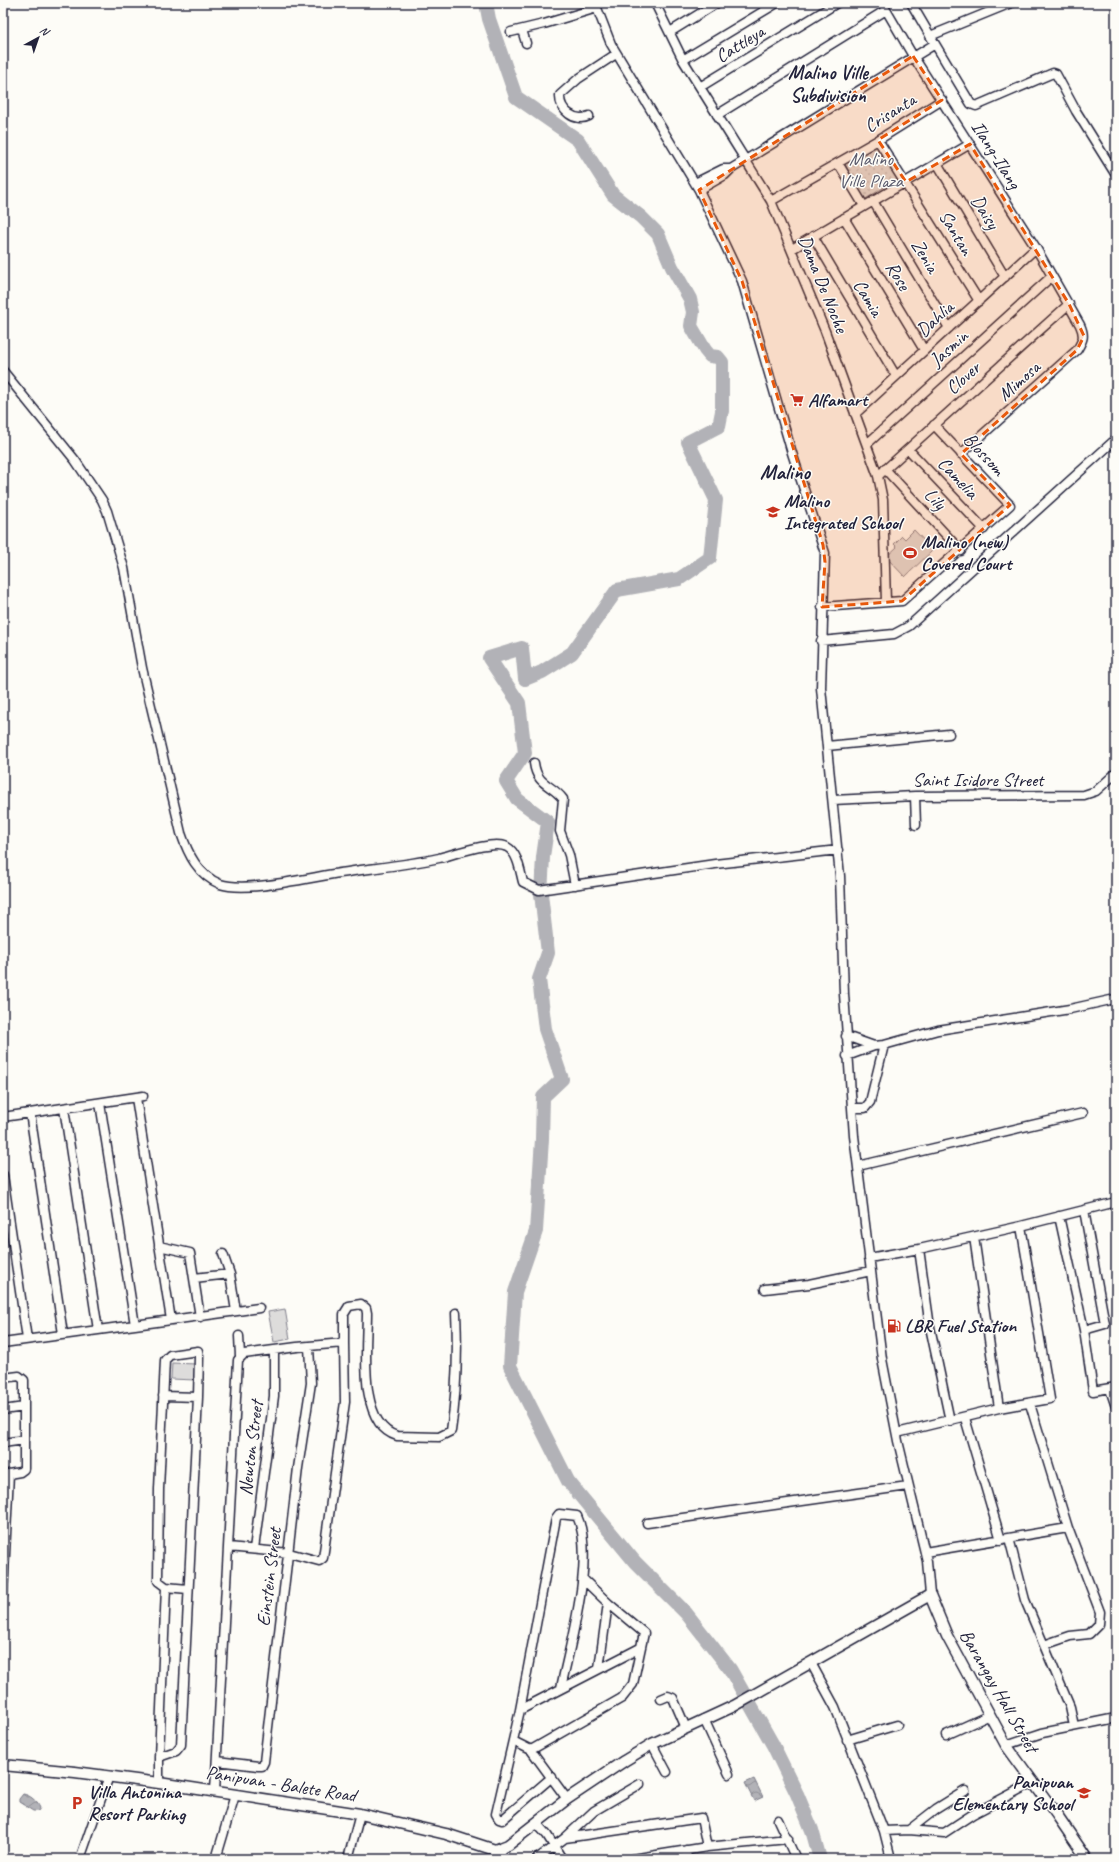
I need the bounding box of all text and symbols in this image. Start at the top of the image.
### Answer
north arrow [18,18,58,58]
street label: Cattleya [711,18,771,68]
text: N [37,23,53,39]
district label: Malino Ville Subdivision [788,60,869,108]
street label: Crisanta [860,87,922,138]
street label: Ilang-Ilang [966,117,1027,195]
park label: Malino Ville Plaza [839,147,905,193]
street label: Daisy [965,190,1005,235]
street label: Santan [933,206,979,261]
street label: Dama De Noche [793,232,854,338]
street label: Zenia [906,235,945,279]
street label: Rose [880,257,917,296]
street label: Camia [848,275,890,323]
street label: Dahlia [911,294,961,342]
street label: Jasmin [924,323,975,372]
street label: Mimosa [993,354,1047,406]
street label: Clover [941,355,987,400]
place label: Alfamart [808,388,870,412]
supermarket icon: Alfamart [789,392,805,408]
street label: Blossom [958,427,1012,482]
street label: Camelia [932,452,985,505]
district label: Malino [760,459,811,485]
street label: Lily [919,483,952,516]
place label: Malino Integrated School [784,489,905,535]
school or university icon: Malino Integrated School [765,504,781,520]
place label: Malino (new) Covered Court [921,530,1014,576]
sports icon: Malino (new) Covered Court [902,545,918,561]
street label: Saint Isidore Street [913,768,1045,792]
place label: LBR Fuel Station [905,1314,1017,1338]
fuel station icon: LBR Fuel Station [886,1318,902,1334]
street label: Newton Street [233,1397,269,1497]
street label: Einstein Street [251,1525,287,1628]
street label: Barangay Hall Street [954,1625,1045,1759]
street label: Panipuan - Balete Road [204,1760,360,1808]
place label: Panipuan Elementary School [952,1770,1077,1816]
place label: Villa Antonina Resort Parking [88,1780,187,1826]
school or university icon: Panipuan Elementary School [1076,1785,1092,1801]
parking icon: Villa Antonina Resort Parking [69,1795,85,1811]

